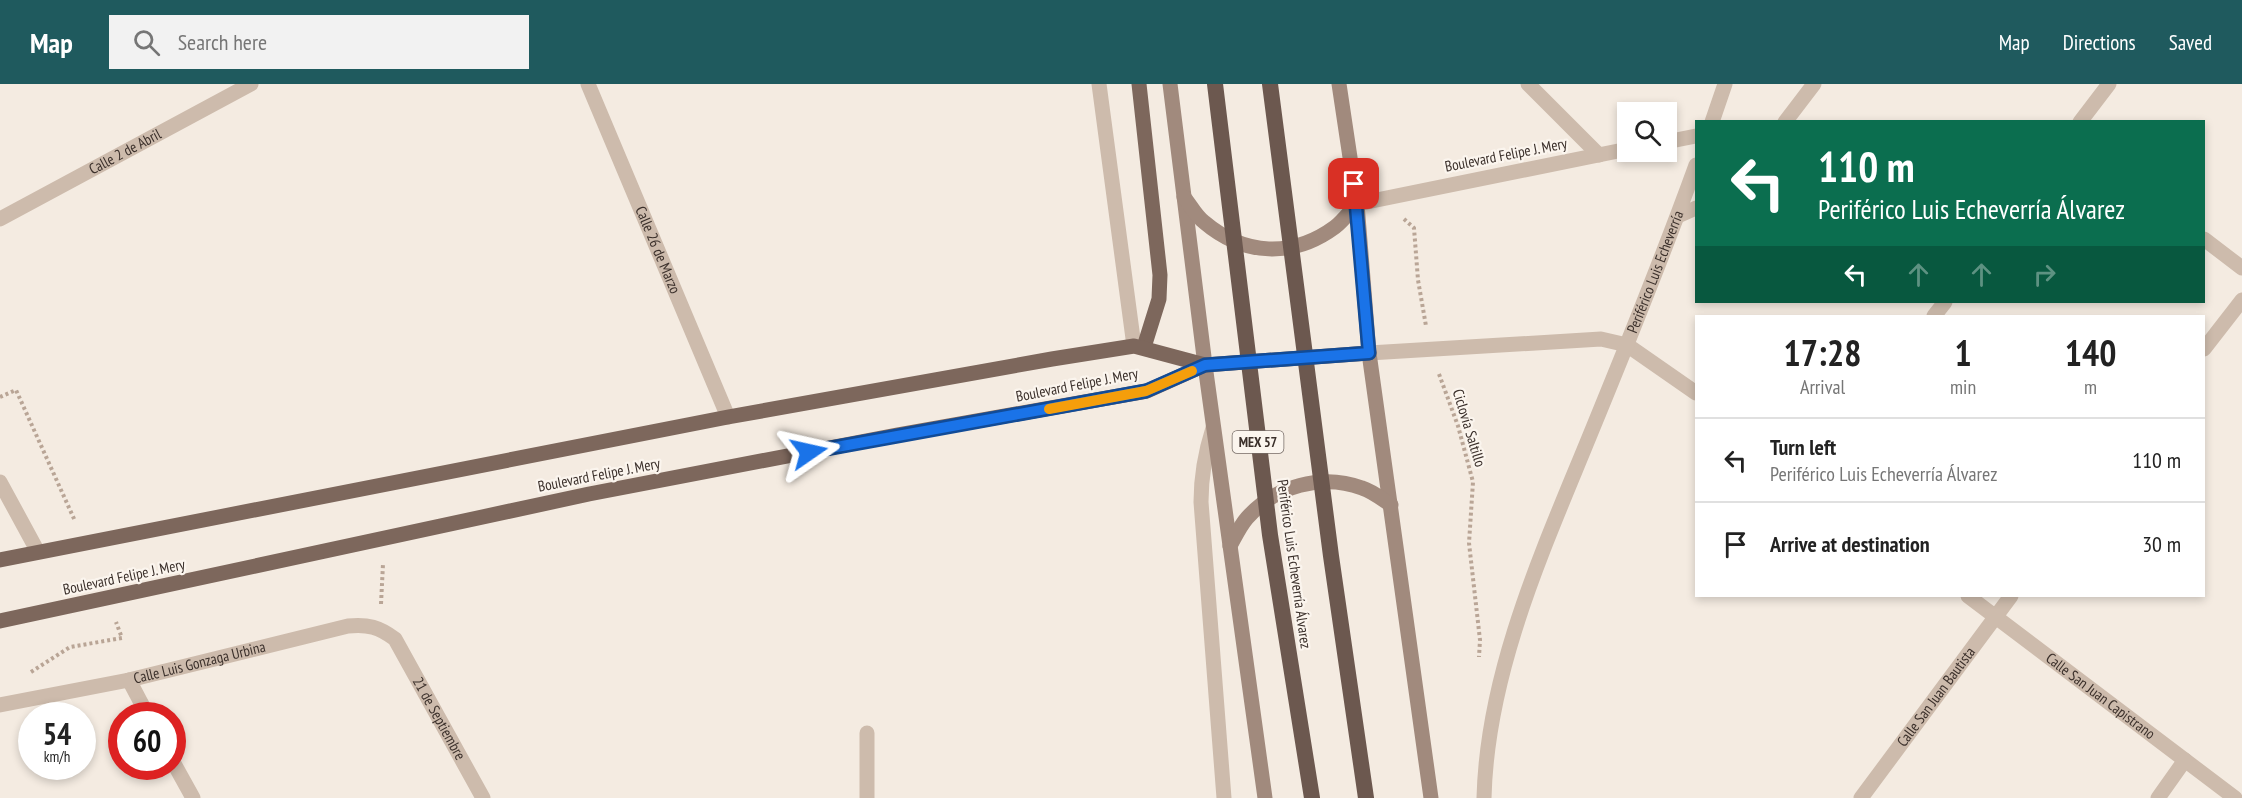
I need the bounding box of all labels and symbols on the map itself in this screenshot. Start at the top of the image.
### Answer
street label: Calle 2 de Abril [86,124,165,178]
street label: Boulevard Felipe J. Mery [1443,133,1569,176]
pin [1328,158,1379,209]
street label: Calle 26 de Marzo [631,203,685,296]
street label: Periférico Luis Echeverría [1622,208,1687,336]
street label: Boulevard Felipe J. Mery [1014,363,1140,406]
street label: Ciclovía Saltillo [1449,387,1490,469]
position arrow [777,420,841,484]
road number: MEX 57 [1232,431,1284,453]
street label: Boulevard Felipe J. Mery [536,453,662,496]
street label: Periférico Luis Echeverría Álvarez [1273,478,1316,650]
street label: Boulevard Felipe J. Mery [61,554,187,599]
street label: Calle Luis Gonzaga Urbina [132,637,267,688]
street label: Calle San Juan Bautista [1892,643,1979,750]
street label: Calle San Juan Capistrano [2042,648,2159,743]
street label: 21 de Septiembre [409,673,470,763]
speed limit sign: 60 [108,702,186,780]

